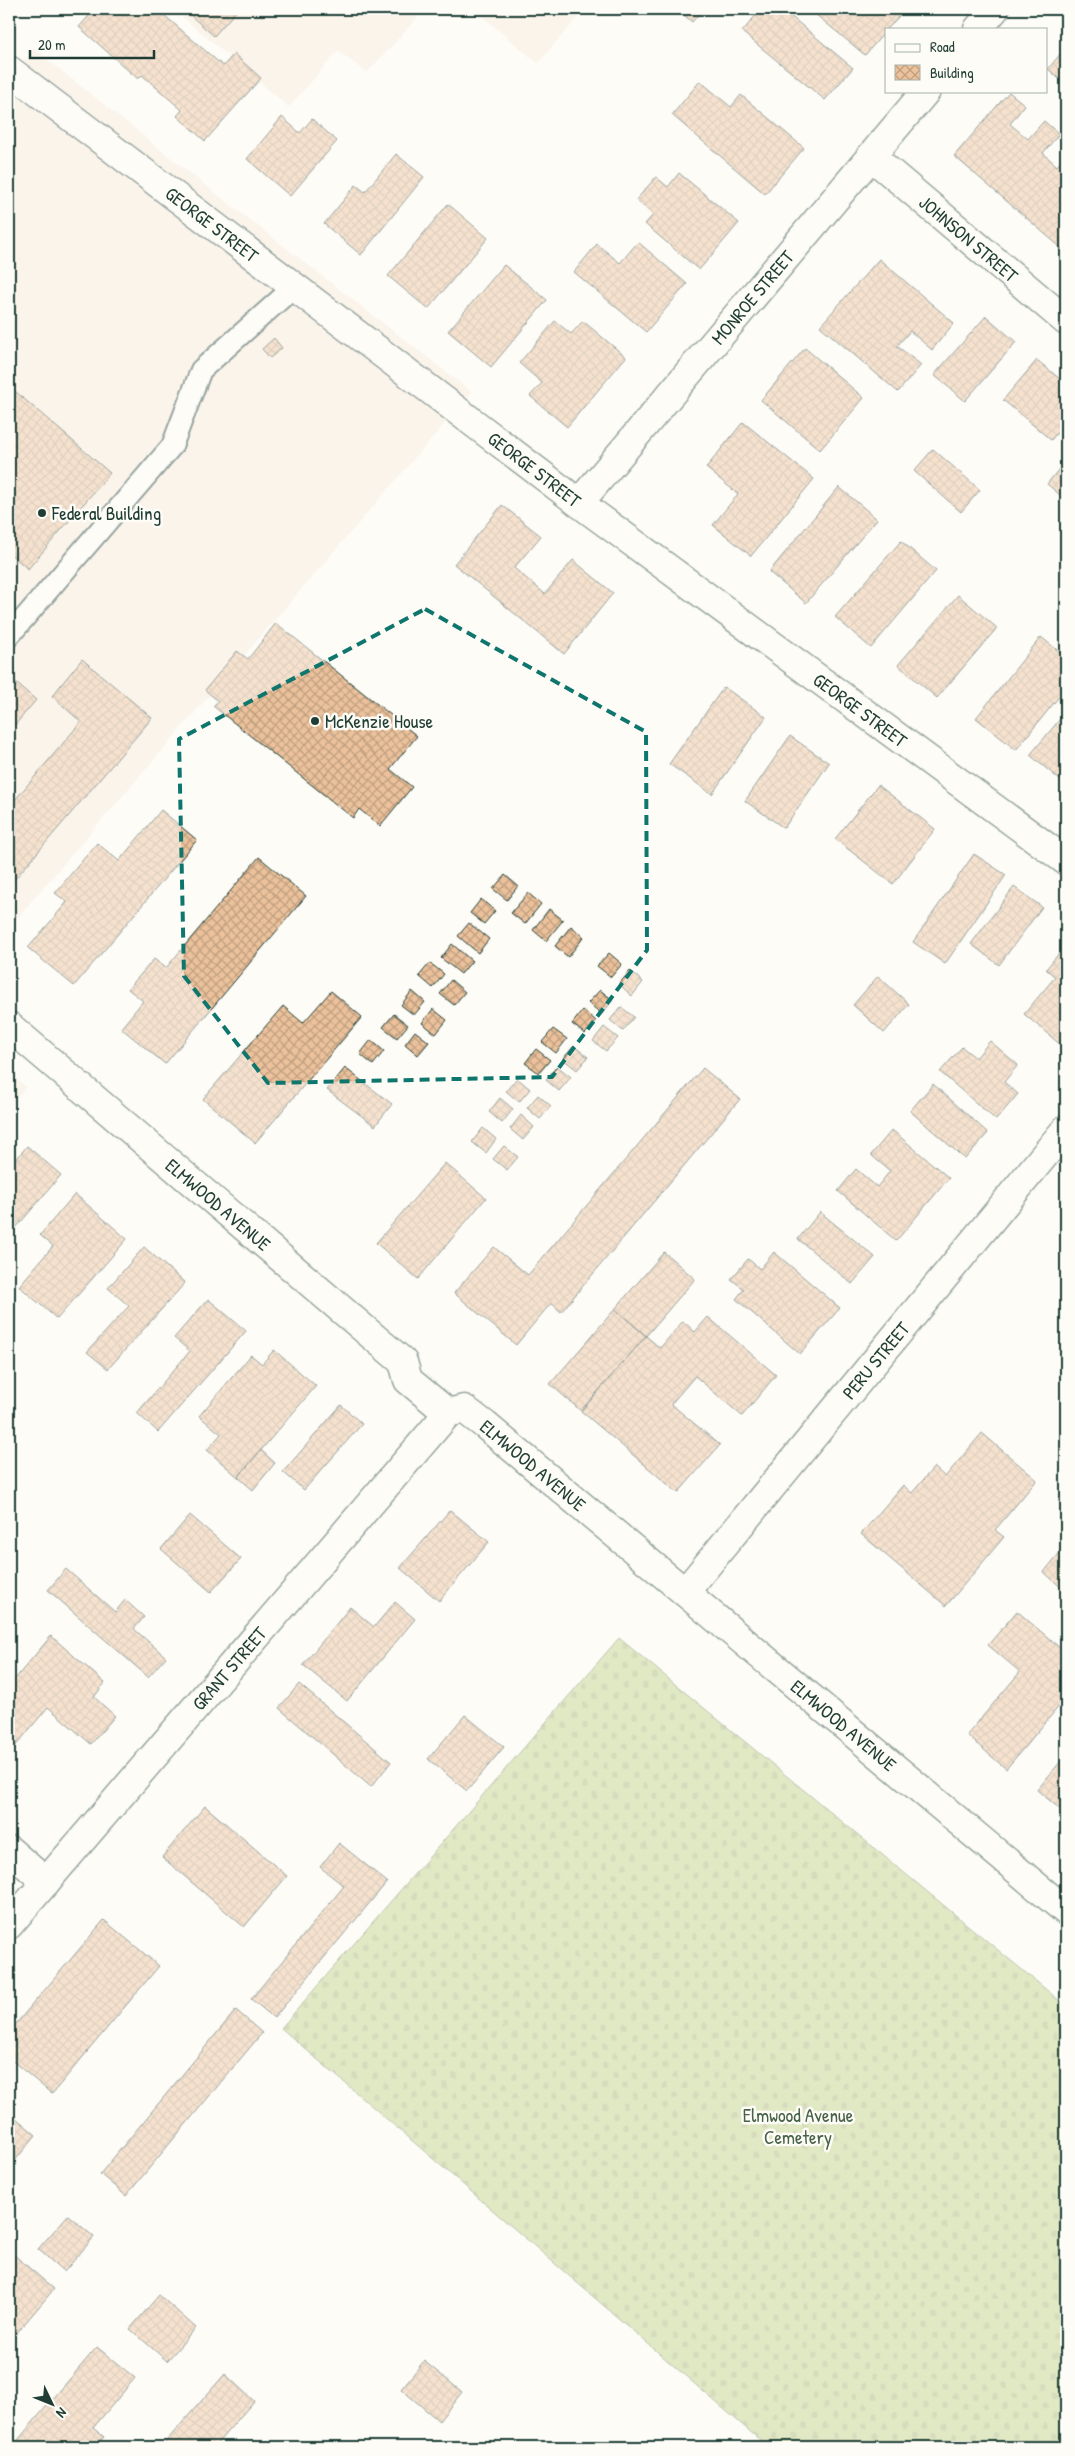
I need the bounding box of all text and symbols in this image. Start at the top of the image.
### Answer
scale bar [30,28,154,60]
legend [885,28,1048,92]
text: 20 m [38,34,65,55]
text: Road [930,36,955,57]
text: Building [930,62,974,83]
street label: GEORGE STREET [160,180,265,269]
street label: JOHNSON STREET [914,189,1025,289]
street label: MONROE STREET [705,244,800,350]
street label: GEORGE STREET [483,425,587,514]
place label: Federal Building [51,500,161,526]
marker: Federal Building [36,507,48,519]
street label: GEORGE STREET [808,667,914,754]
place label: McKenzie House [325,708,434,734]
marker: McKenzie House [309,715,321,727]
street label: ELMWOOD AVENUE [160,1152,277,1257]
street label: PERU STREET [836,1315,916,1405]
street label: ELMWOOD AVENUE [475,1413,592,1517]
street label: GRANT STREET [186,1620,273,1716]
street label: ELMWOOD AVENUE [785,1673,903,1777]
park label: Elmwood Avenue Cemetery [743,2102,854,2150]
north arrow [28,2378,78,2428]
text: N [52,2404,71,2423]

